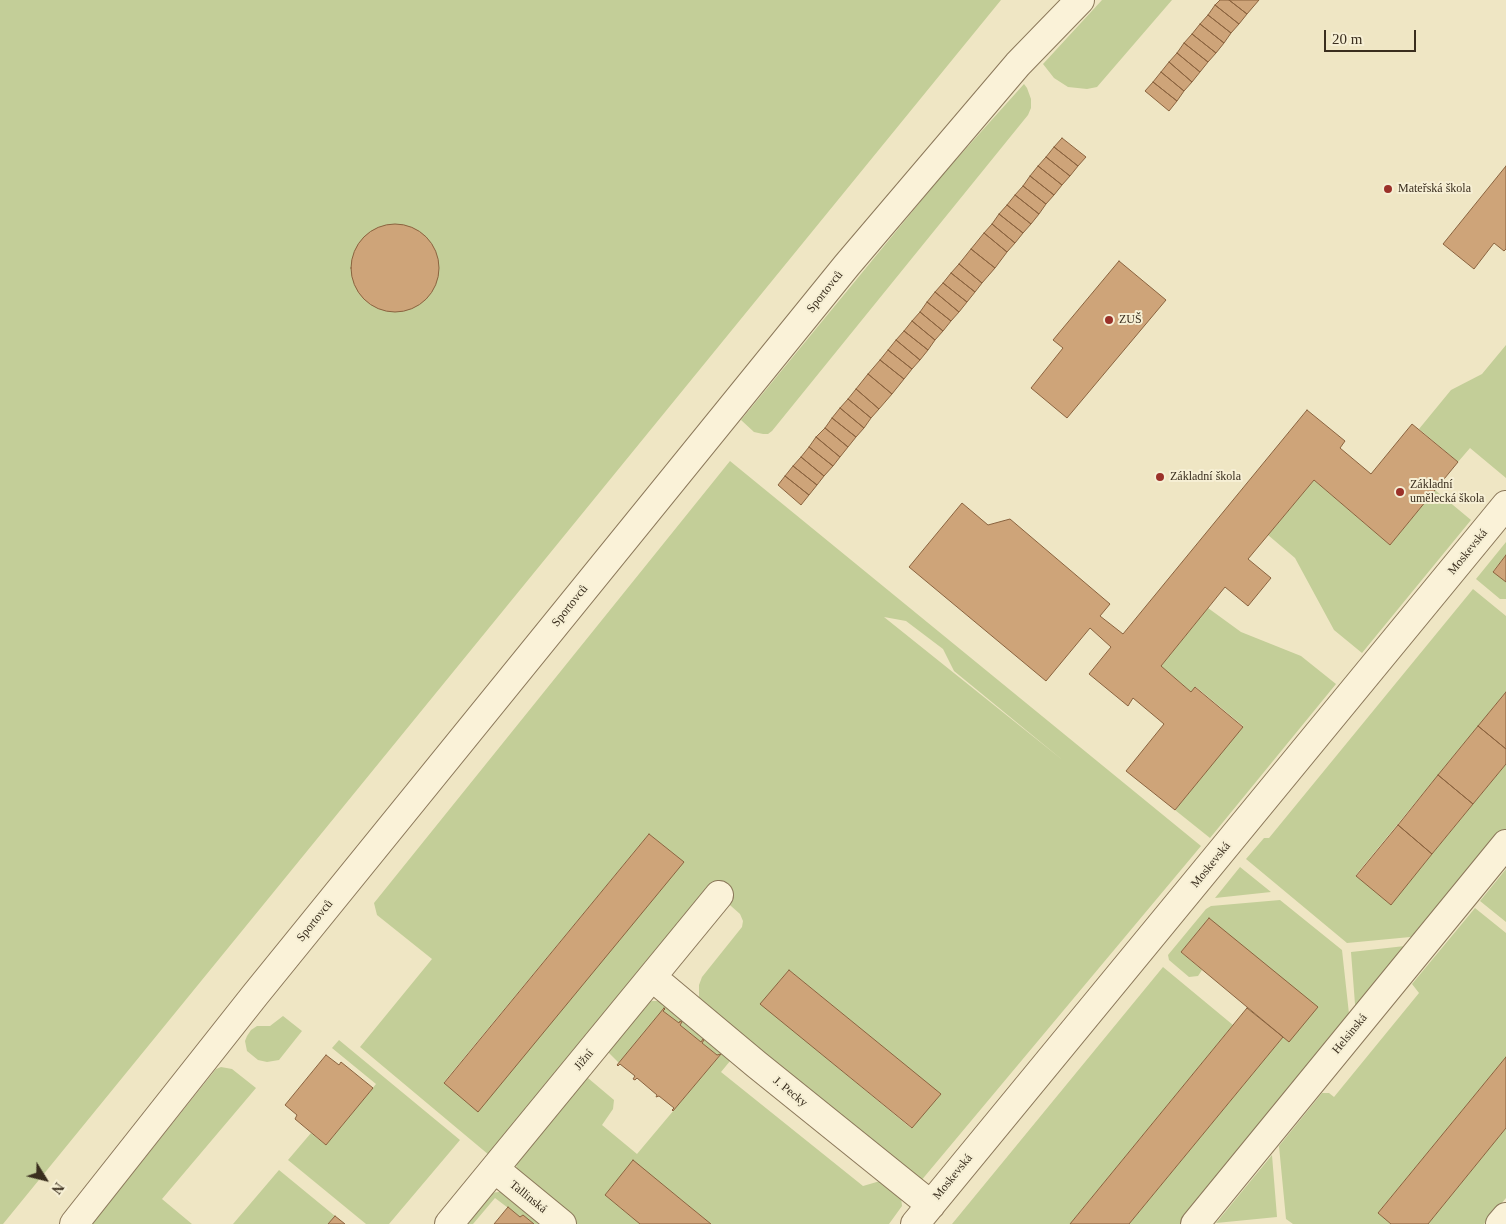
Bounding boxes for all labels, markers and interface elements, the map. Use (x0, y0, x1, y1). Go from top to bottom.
scale bar (1326, 20, 1418, 52)
text: 20 m (1332, 31, 1362, 47)
place label: Mateřská škola (1398, 182, 1471, 196)
marker: Mateřská škola (1382, 183, 1394, 195)
street label: Sportovců (804, 268, 846, 316)
place label: ZUŠ (1119, 313, 1142, 327)
marker: ZUŠ (1103, 314, 1115, 326)
place label: Základní škola (1170, 470, 1241, 484)
marker: Základní škola (1154, 471, 1166, 483)
place label: Základní umělecká škola (1410, 478, 1484, 506)
marker: Základní umělecká škola (1394, 486, 1406, 498)
street label: Moskevská (1445, 526, 1491, 578)
street label: Sportovců (549, 582, 591, 630)
street label: Moskevská (1188, 839, 1234, 891)
street label: Sportovců (294, 897, 336, 945)
street label: Helsinská (1330, 1011, 1370, 1057)
street label: Jižní (571, 1047, 597, 1073)
street label: J. Pecky (770, 1074, 810, 1110)
street label: Moskevská (930, 1151, 976, 1203)
north arrow (20, 1154, 70, 1204)
street label: Tallinská (506, 1178, 550, 1216)
text: N (48, 1180, 67, 1197)

